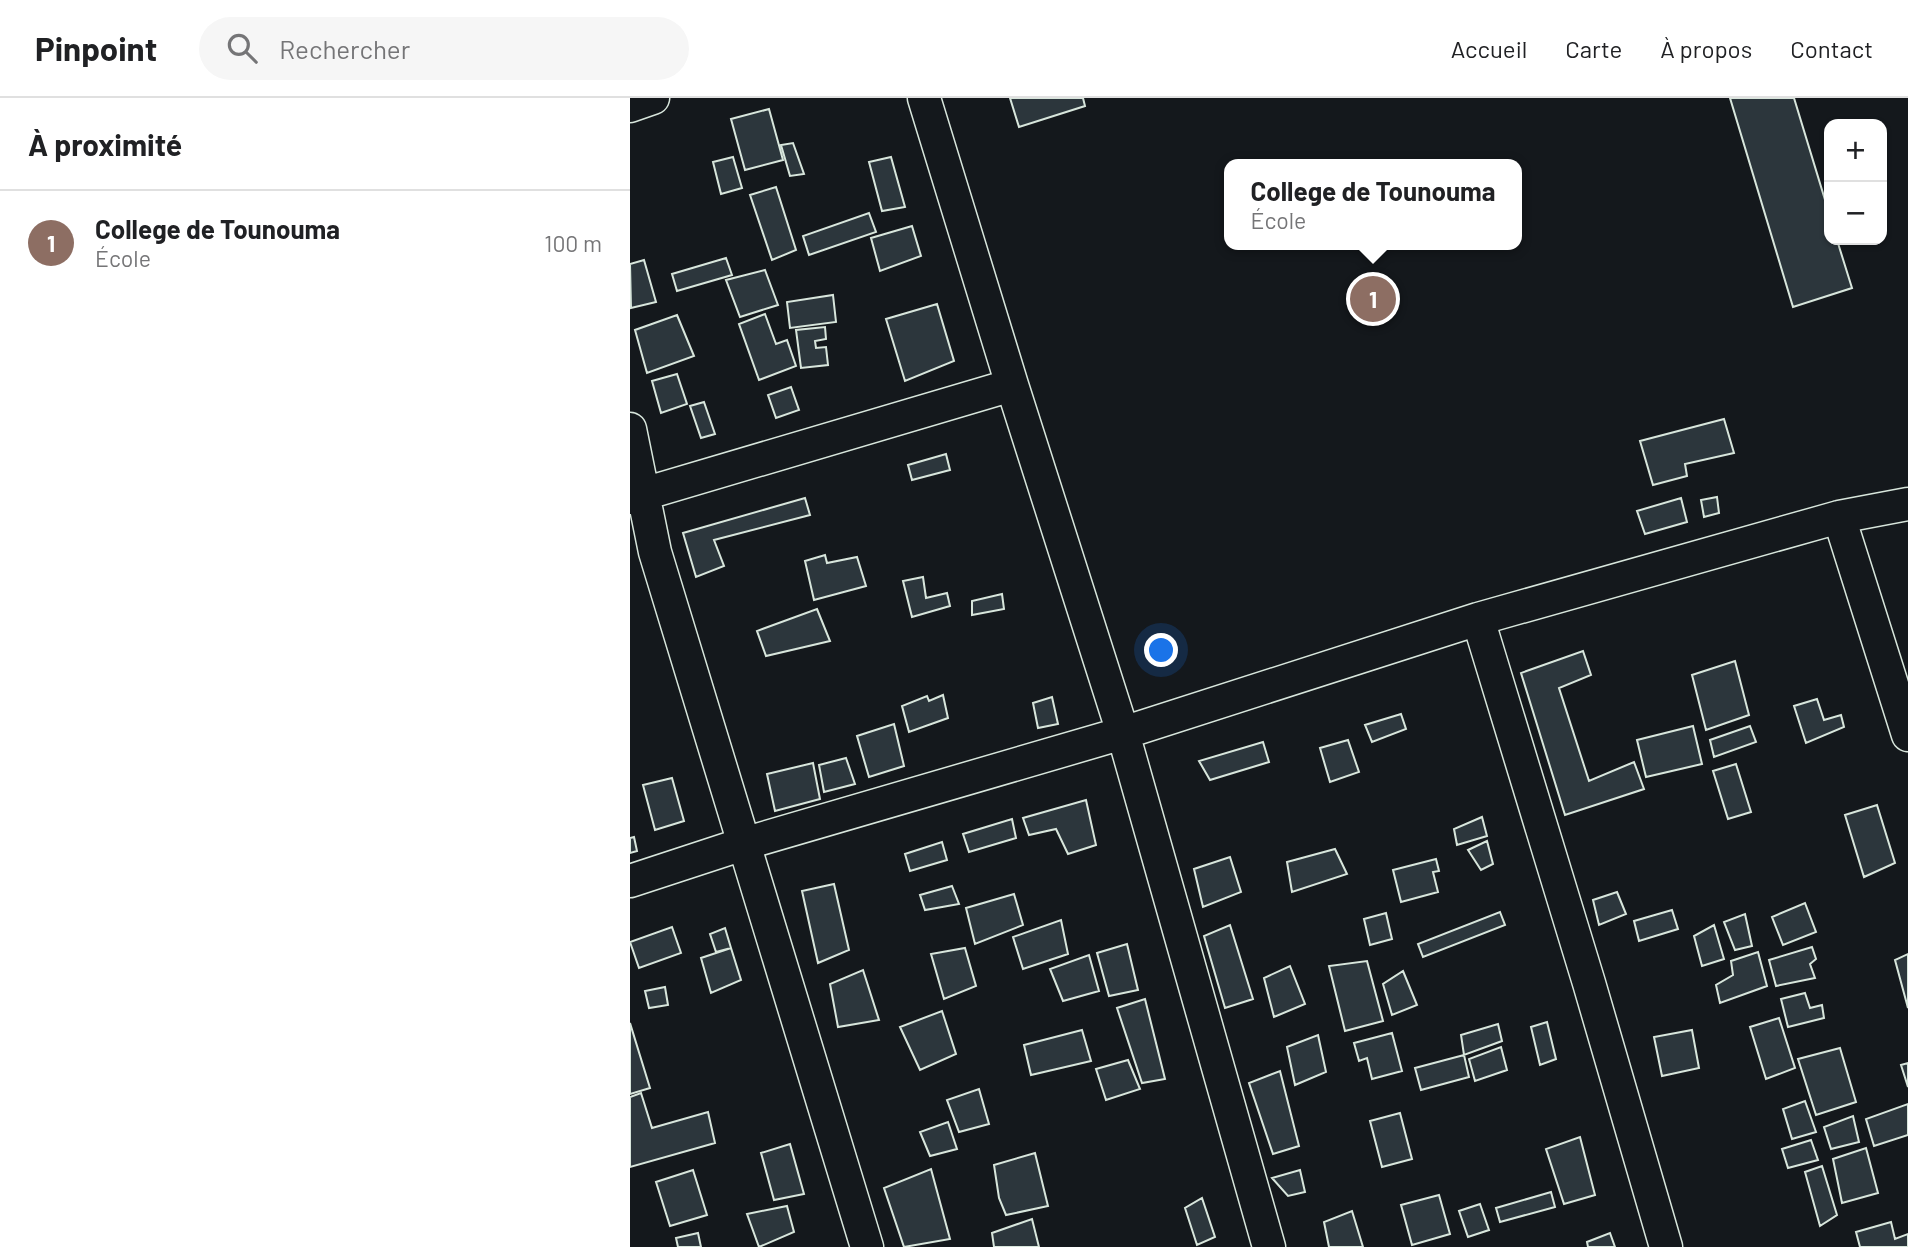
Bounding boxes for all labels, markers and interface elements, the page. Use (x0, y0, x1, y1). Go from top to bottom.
search box (199, 17, 689, 80)
text: Pinpoint (35, 28, 157, 68)
icon: search (223, 29, 261, 67)
text: Rechercher (279, 33, 410, 64)
text: Accueil (1451, 34, 1527, 63)
text: Carte (1565, 34, 1622, 63)
text: À propos (1660, 34, 1752, 63)
text: Contact (1790, 34, 1873, 63)
map controls (1824, 119, 1887, 245)
button: + (1824, 119, 1887, 182)
text: À proximité (28, 126, 182, 162)
popup (1224, 159, 1522, 250)
text: College de Tounouma (1250, 175, 1496, 206)
button: − (1824, 182, 1887, 245)
text: École (1250, 206, 1306, 234)
text: College de Tounouma (95, 213, 340, 244)
text: 1 (47, 229, 55, 257)
text: 100 m (544, 229, 602, 257)
text: École (95, 244, 151, 272)
pin: 1 (1350, 273, 1396, 325)
your location (1144, 633, 1178, 667)

